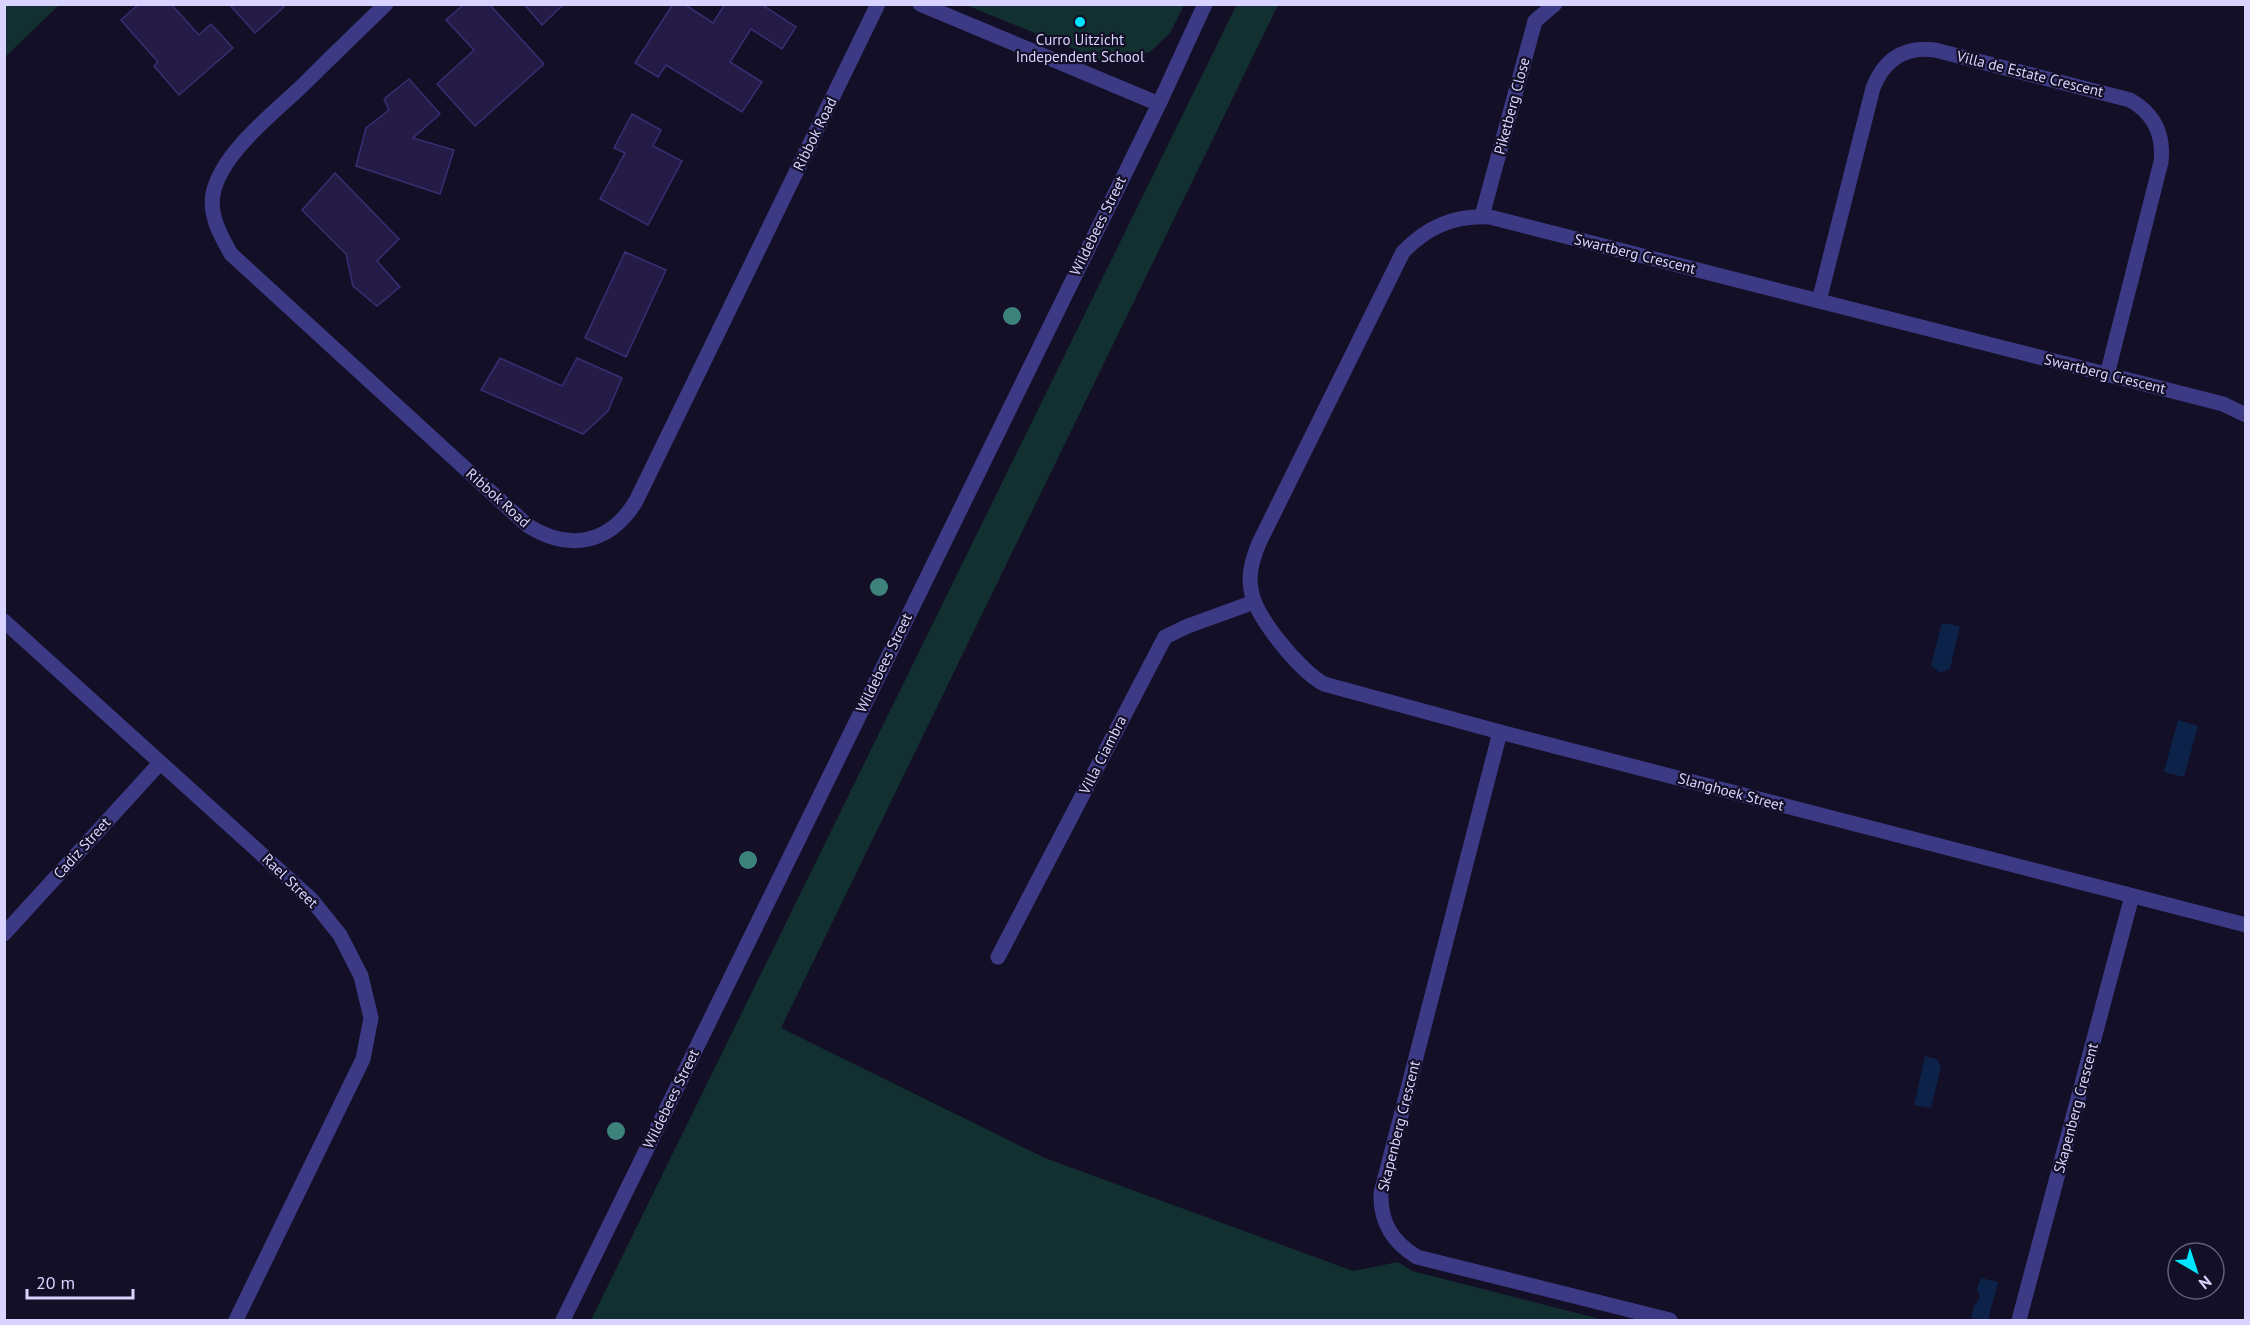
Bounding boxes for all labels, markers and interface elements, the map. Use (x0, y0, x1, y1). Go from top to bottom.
marker: Curro Uitzicht Independent School (1073, 15, 1087, 29)
place label: Curro Uitzicht Independent School (1016, 30, 1145, 66)
street label: Villa de Estate Crescent (1954, 46, 2105, 101)
street label: Piketberg Close (1489, 55, 1534, 157)
street label: Ribbok Road (789, 94, 841, 174)
street label: Wildebees Street (1065, 173, 1130, 279)
street label: Swartberg Crescent (1572, 229, 1698, 278)
street label: Swartberg Crescent (2042, 349, 2168, 398)
street label: Ribbok Road (462, 464, 534, 531)
street label: Wildebees Street (851, 610, 916, 716)
street label: Villa Ciambra (1074, 712, 1130, 798)
street label: Slanghoek Street (1676, 768, 1786, 815)
street label: Cadiz Street (49, 813, 114, 882)
street label: Rael Street (258, 849, 322, 912)
street label: Skapenberg Crescent (2049, 1041, 2102, 1175)
street label: Wildebees Street (638, 1046, 703, 1152)
street label: Skapenberg Crescent (1373, 1059, 1424, 1193)
north arrow (2166, 1241, 2226, 1301)
scale bar (27, 1262, 134, 1300)
text: 20 m (36, 1271, 75, 1294)
text: N (2195, 1272, 2216, 1294)

